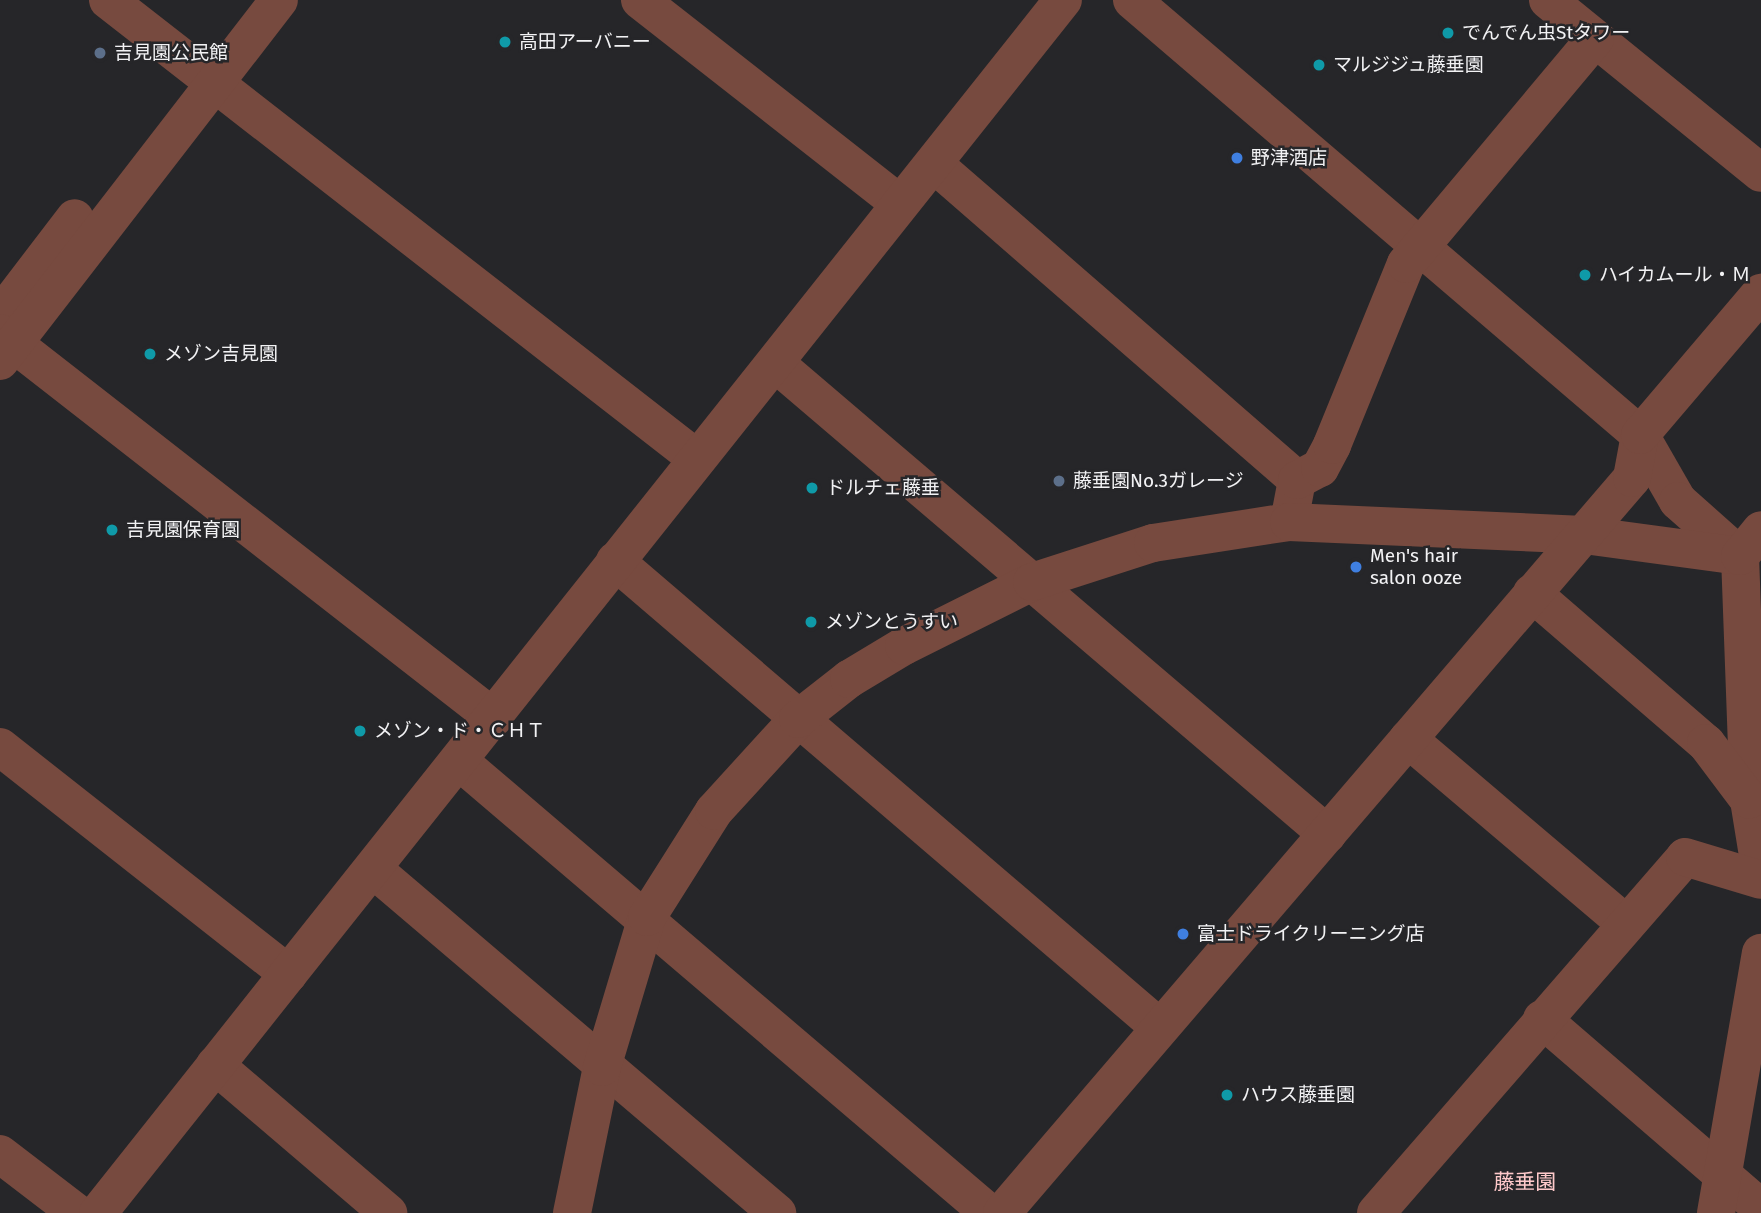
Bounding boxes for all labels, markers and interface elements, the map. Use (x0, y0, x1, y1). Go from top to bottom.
place label: でんでん虫Stタワー (1462, 22, 1631, 44)
marker: でんでん虫Stタワー (1440, 25, 1456, 41)
place label: 高田アーバニー (519, 31, 651, 53)
marker: 高田アーバニー (497, 34, 513, 50)
place label: 吉見園公民館 (114, 42, 228, 64)
marker: 吉見園公民館 (92, 45, 108, 61)
place label: マルジジュ藤垂園 (1333, 54, 1485, 76)
marker: マルジジュ藤垂園 (1311, 57, 1327, 73)
place label: 野津酒店 (1251, 147, 1327, 169)
marker: 野津酒店 (1229, 150, 1245, 166)
place label: ハイカムール・Ｍ (1599, 264, 1751, 286)
marker: ハイカムール・Ｍ (1577, 267, 1593, 283)
place label: メゾン吉見園 (164, 343, 278, 365)
marker: メゾン吉見園 (142, 346, 158, 362)
place label: 藤垂園No.3ガレージ (1073, 470, 1244, 492)
marker: 藤垂園No.3ガレージ (1051, 473, 1067, 489)
place label: ドルチェ藤垂 (826, 477, 940, 499)
marker: ドルチェ藤垂 (804, 480, 820, 496)
place label: 吉見園保育園 (126, 519, 240, 541)
marker: 吉見園保育園 (104, 522, 120, 538)
place label: Men's hair salon ooze (1370, 545, 1462, 589)
marker: Men's hair salon ooze (1348, 559, 1364, 575)
place label: メゾンとうすい (825, 611, 958, 633)
marker: メゾンとうすい (803, 614, 819, 630)
place label: メゾン・ド・ＣＨＴ (374, 720, 545, 742)
marker: メゾン・ド・ＣＨＴ (352, 723, 368, 739)
place label: 富士ドライクリーニング店 (1197, 923, 1425, 945)
marker: 富士ドライクリーニング店 (1175, 926, 1191, 942)
place label: ハウス藤垂園 (1241, 1084, 1355, 1106)
marker: ハウス藤垂園 (1219, 1087, 1235, 1103)
district label: 藤垂園 (1494, 1169, 1556, 1195)

